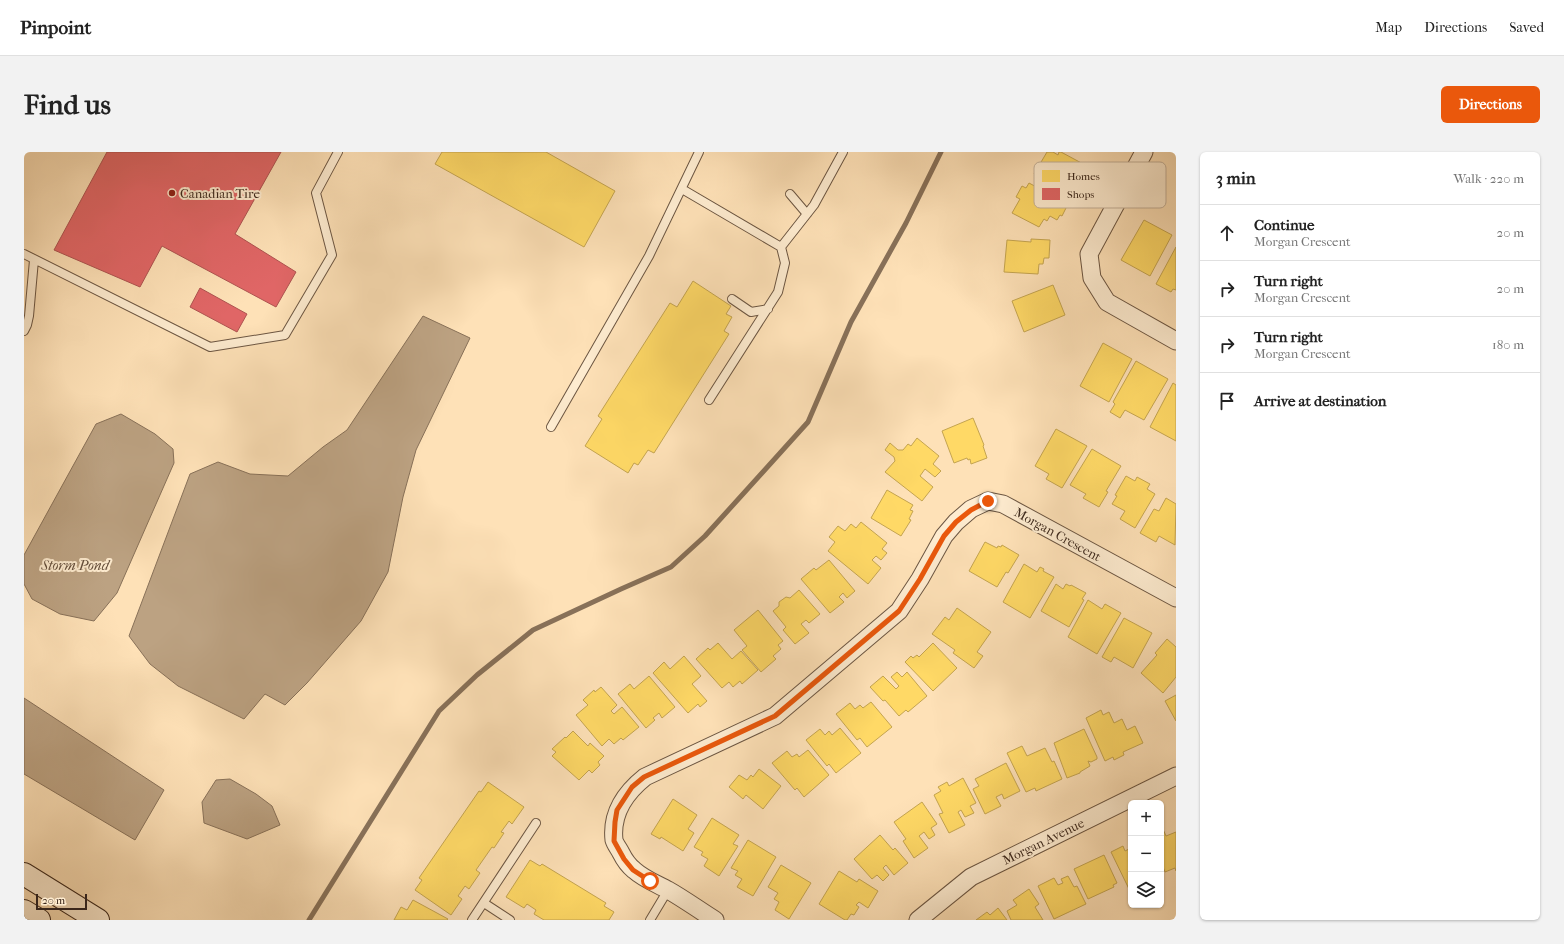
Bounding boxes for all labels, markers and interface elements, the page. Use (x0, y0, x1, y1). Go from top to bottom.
text: Pinpoint (20, 17, 91, 39)
text: Map (1375, 19, 1402, 36)
text: Directions (1424, 19, 1487, 36)
text: Saved (1509, 19, 1544, 36)
button: Directions (1441, 86, 1540, 123)
text: Find us (24, 88, 111, 121)
legend (1034, 162, 1166, 208)
text: 3 min (1216, 168, 1256, 188)
text: Homes (1067, 170, 1100, 183)
text: Walk · 220 m (1453, 171, 1524, 186)
place label: Canadian Tire (180, 186, 260, 201)
marker: Canadian Tire (167, 188, 177, 198)
text: Shops (1067, 188, 1094, 201)
text: Continue (1254, 216, 1314, 234)
icon: ahead (1216, 222, 1238, 244)
text: 20 m (1497, 225, 1524, 240)
text: Morgan Crescent (1254, 234, 1351, 249)
text: Turn right (1254, 272, 1323, 290)
icon: right (1216, 278, 1238, 300)
text: 20 m (1497, 281, 1524, 296)
text: Morgan Crescent (1254, 290, 1351, 305)
text: Turn right (1254, 328, 1323, 346)
icon: right (1216, 334, 1238, 356)
text: 180 m (1492, 337, 1524, 352)
text: Morgan Crescent (1254, 346, 1351, 361)
icon: arrive (1216, 390, 1238, 412)
text: Arrive at destination (1254, 392, 1386, 410)
route end (979, 492, 997, 510)
street label: Morgan Crescent (1012, 504, 1104, 565)
water label: Storm Pond (40, 557, 111, 574)
map controls (1128, 800, 1164, 908)
button: + (1128, 800, 1164, 836)
street label: Morgan Avenue (1000, 815, 1087, 868)
button: − (1128, 836, 1164, 872)
route start (641, 872, 659, 890)
button: layers (1128, 872, 1164, 908)
scale bar (36, 892, 87, 911)
text: 20 m (42, 894, 65, 907)

